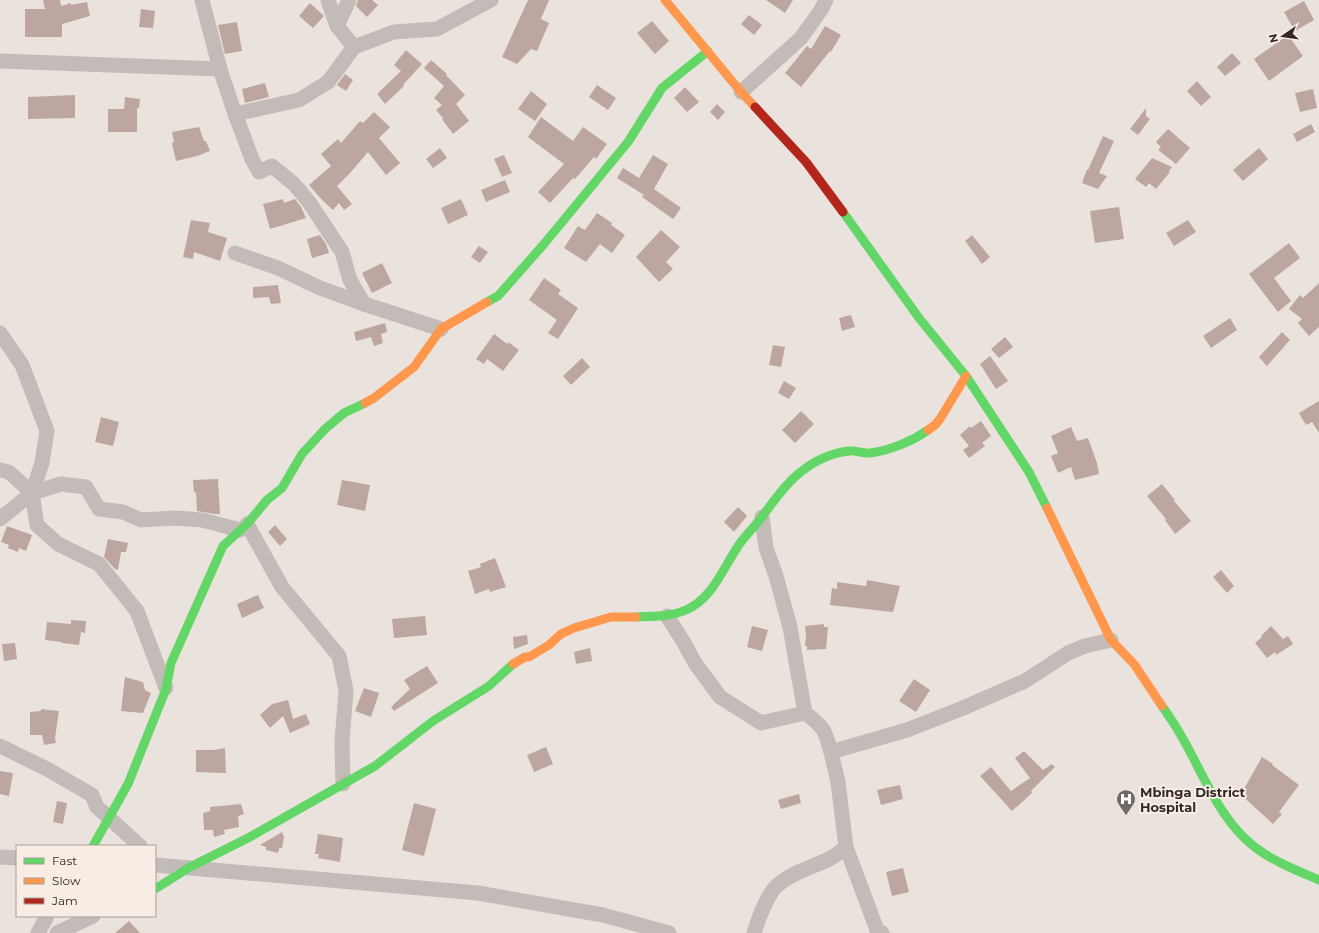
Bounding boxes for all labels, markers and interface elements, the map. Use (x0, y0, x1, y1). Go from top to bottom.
north arrow (1263, 16, 1303, 56)
text: N (1265, 32, 1281, 44)
place label: Mbinga District Hospital (1140, 784, 1246, 815)
hospital icon: Mbinga District Hospital (1115, 788, 1137, 816)
legend (16, 845, 156, 917)
text: Fast (52, 853, 77, 868)
text: Slow (52, 873, 81, 888)
text: Jam (51, 893, 78, 908)

